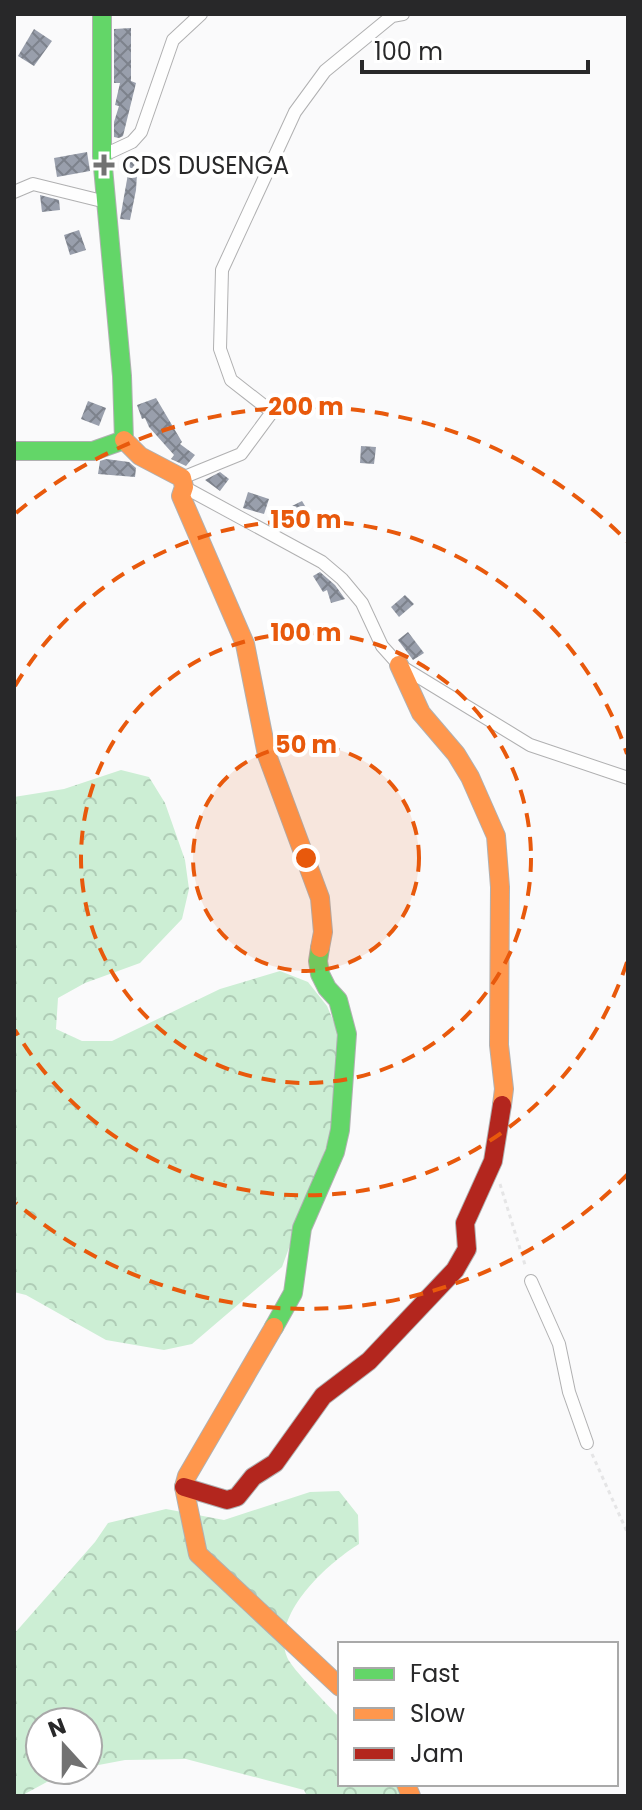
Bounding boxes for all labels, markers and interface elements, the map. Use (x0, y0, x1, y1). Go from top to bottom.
scale bar (362, 24, 588, 74)
text: 100 m (374, 35, 443, 68)
place label: CDS DUSENGA (122, 149, 289, 182)
marker: CDS DUSENGA (93, 154, 115, 176)
text: 200 m (268, 390, 344, 423)
text: 150 m (271, 503, 341, 536)
text: 100 m (271, 616, 341, 649)
text: 50 m (275, 728, 337, 761)
centre of rings (292, 844, 320, 872)
legend (338, 1642, 618, 1786)
text: Fast (410, 1657, 460, 1690)
text: Slow (410, 1697, 465, 1730)
north arrow (24, 1706, 104, 1786)
text: N (44, 1710, 70, 1745)
text: Jam (410, 1737, 464, 1770)

